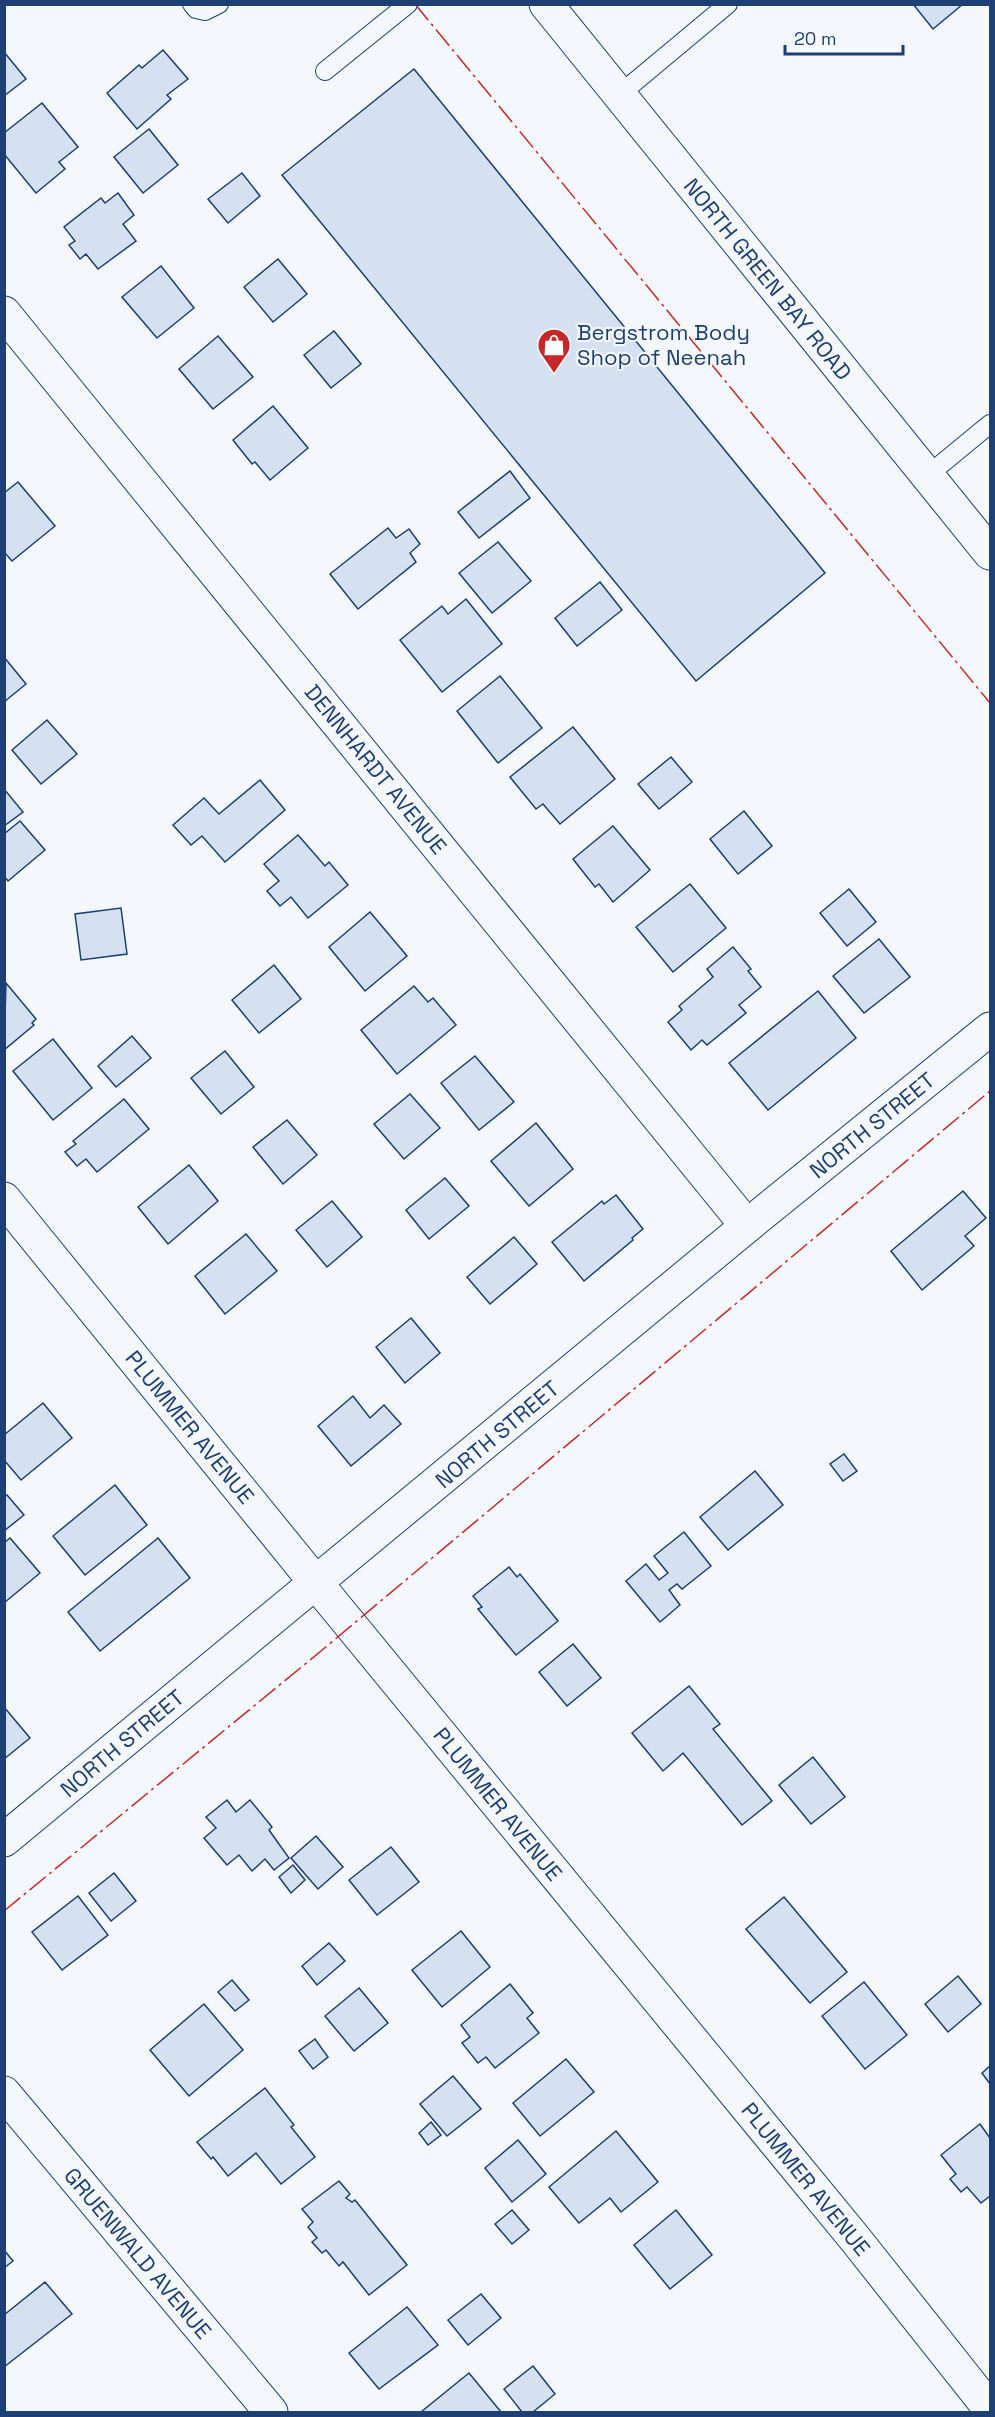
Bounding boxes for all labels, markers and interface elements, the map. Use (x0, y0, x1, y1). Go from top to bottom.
scale bar (785, 18, 904, 56)
text: 20 m (794, 27, 837, 50)
street label: NORTH GREEN BAY ROAD (678, 172, 858, 386)
place label: Bergstrom Body Shop of Neenah (577, 318, 750, 371)
shop icon: Bergstrom Body Shop of Neenah (536, 327, 572, 374)
street label: DENNHARDT AVENUE (299, 678, 453, 860)
street label: NORTH STREET (804, 1066, 940, 1184)
street label: PLUMMER AVENUE (119, 1345, 261, 1509)
street label: NORTH STREET (429, 1374, 565, 1494)
street label: NORTH STREET (54, 1683, 190, 1803)
street label: PLUMMER AVENUE (427, 1722, 569, 1886)
street label: PLUMMER AVENUE (735, 2097, 877, 2261)
street label: GRUENWALD AVENUE (58, 2162, 218, 2344)

